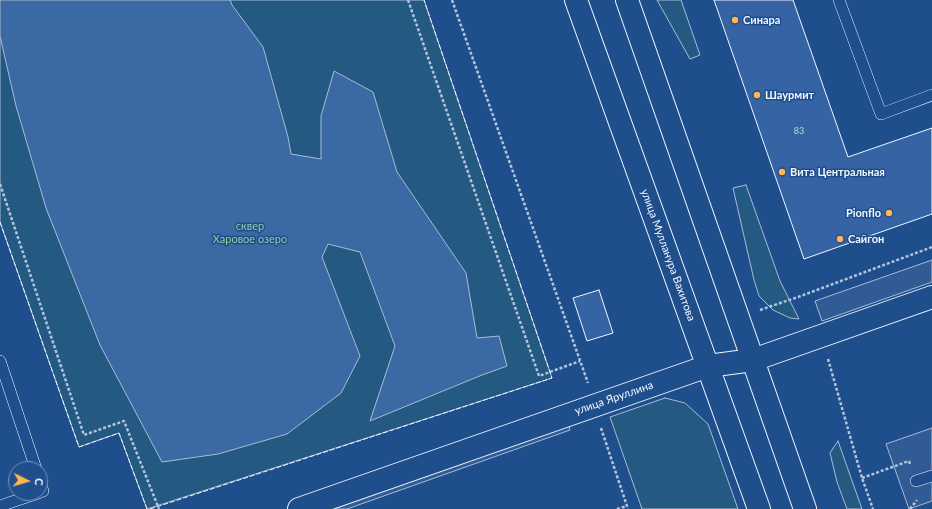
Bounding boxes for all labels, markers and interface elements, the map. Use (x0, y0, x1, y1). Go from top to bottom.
place label: Синара (743, 13, 780, 27)
marker: Синара (730, 15, 740, 25)
place label: Шаурмит (765, 88, 814, 102)
marker: Шаурмит (752, 90, 762, 100)
house number: 83 (794, 126, 804, 136)
place label: Вита Центральная (790, 165, 885, 179)
marker: Вита Центральная (777, 167, 787, 177)
street label: улица Мулланура Вахитова (638, 187, 698, 323)
place label: Pionflo (846, 206, 881, 220)
marker: Pionflo (884, 208, 894, 218)
park label: сквер Харовое озеро (213, 219, 287, 245)
place label: Сайгон (848, 232, 884, 246)
marker: Сайгон (835, 234, 845, 244)
street label: улица Яруллина (573, 378, 655, 418)
north arrow (8, 461, 48, 501)
text: С (33, 478, 46, 486)

